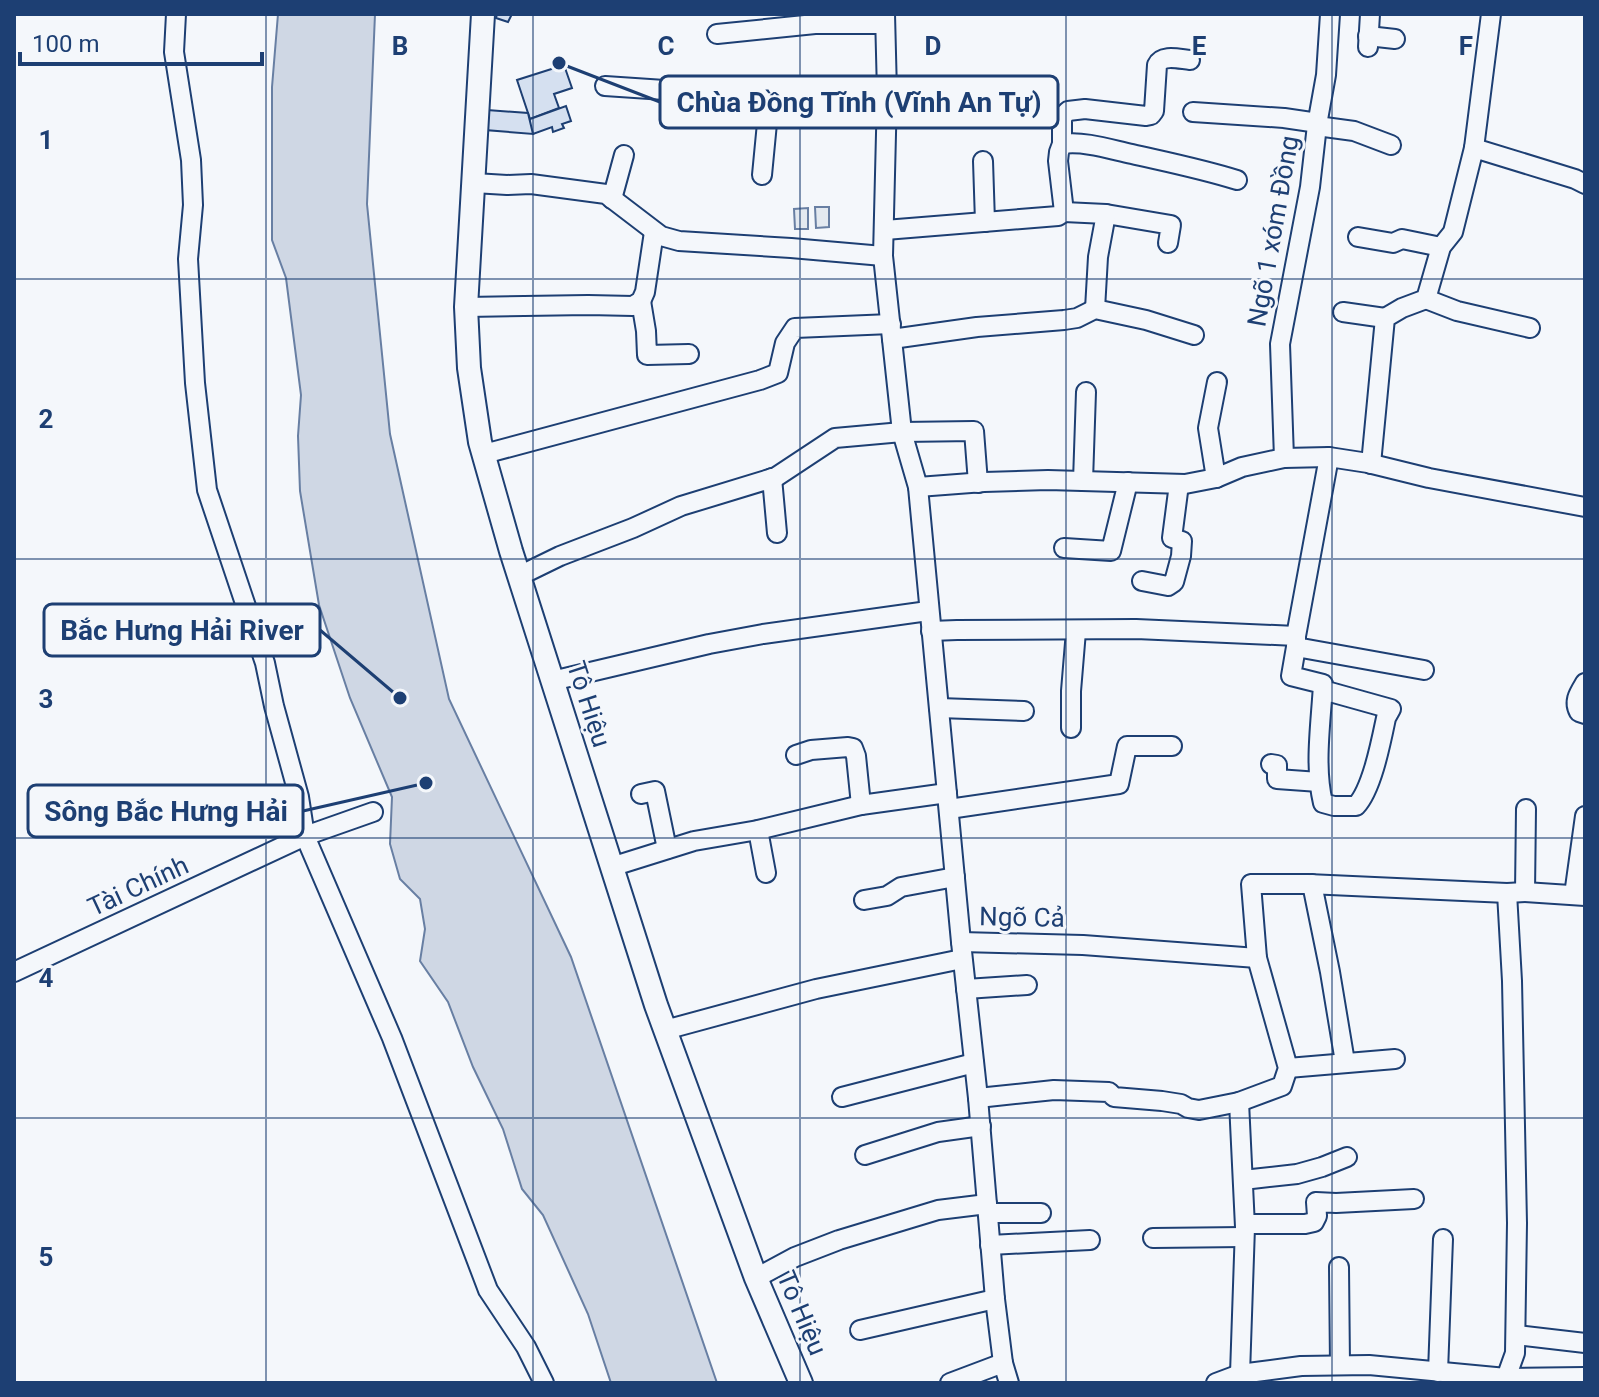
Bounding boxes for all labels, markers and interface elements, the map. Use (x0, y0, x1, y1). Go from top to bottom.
scale bar (20, 16, 262, 66)
text: 100 m (32, 30, 99, 58)
text: B (392, 31, 408, 61)
text: C (657, 31, 675, 61)
text: D (925, 31, 941, 61)
text: E (1192, 31, 1207, 61)
text: F (1459, 31, 1473, 61)
callout: Chùa Đồng Tĩnh (Vĩnh An Tự) (660, 76, 1058, 128)
text: Chùa Đồng Tĩnh (Vĩnh An Tự) (676, 86, 1042, 119)
text: 1 (39, 125, 53, 155)
street label: Ngõ 1 xóm Đồng (1241, 133, 1305, 329)
text: 2 (39, 404, 53, 434)
callout: Bắc Hưng Hải River (44, 604, 320, 656)
text: Bắc Hưng Hải River (60, 614, 304, 647)
street label: Tô Hiệu (561, 657, 617, 751)
text: 3 (39, 684, 53, 714)
callout: Sông Bắc Hưng Hải (28, 785, 303, 837)
text: Sông Bắc Hưng Hải (44, 795, 288, 828)
street label: Tài Chính (83, 850, 193, 922)
street label: Ngõ Cả (979, 901, 1065, 933)
text: 4 (39, 963, 54, 993)
text: 5 (39, 1242, 53, 1272)
street label: Tô Hiệu (771, 1266, 833, 1360)

